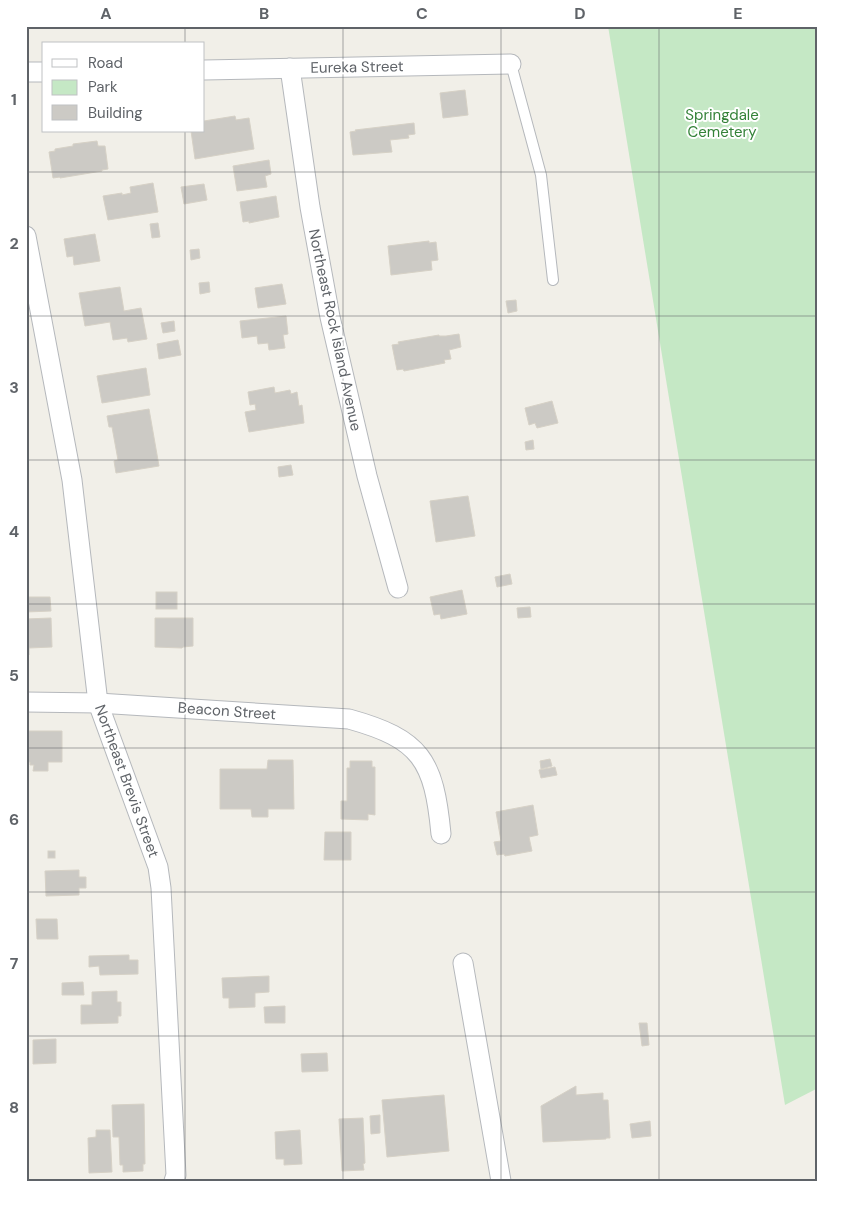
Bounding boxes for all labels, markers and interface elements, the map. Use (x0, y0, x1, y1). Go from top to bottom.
text: A (100, 3, 112, 24)
text: B (259, 3, 269, 24)
text: C (416, 3, 428, 24)
text: D (574, 3, 586, 24)
text: E (733, 3, 743, 24)
legend (42, 42, 205, 132)
text: Road (88, 53, 123, 73)
street label: Eureka Street (310, 56, 404, 78)
text: Park (88, 77, 118, 97)
text: 1 (11, 89, 17, 110)
text: Building (88, 103, 143, 123)
park label: Springdale Cemetery (685, 105, 759, 142)
street label: Northeast Rock Island Avenue (304, 227, 366, 433)
text: 2 (9, 233, 19, 254)
text: 3 (9, 377, 19, 398)
text: 4 (9, 521, 19, 542)
text: 5 (9, 665, 19, 686)
street label: Beacon Street (177, 698, 277, 724)
street label: Northeast Brevis Street (90, 702, 164, 860)
text: 6 (9, 809, 19, 830)
text: 7 (10, 953, 19, 974)
text: 8 (9, 1097, 19, 1118)

